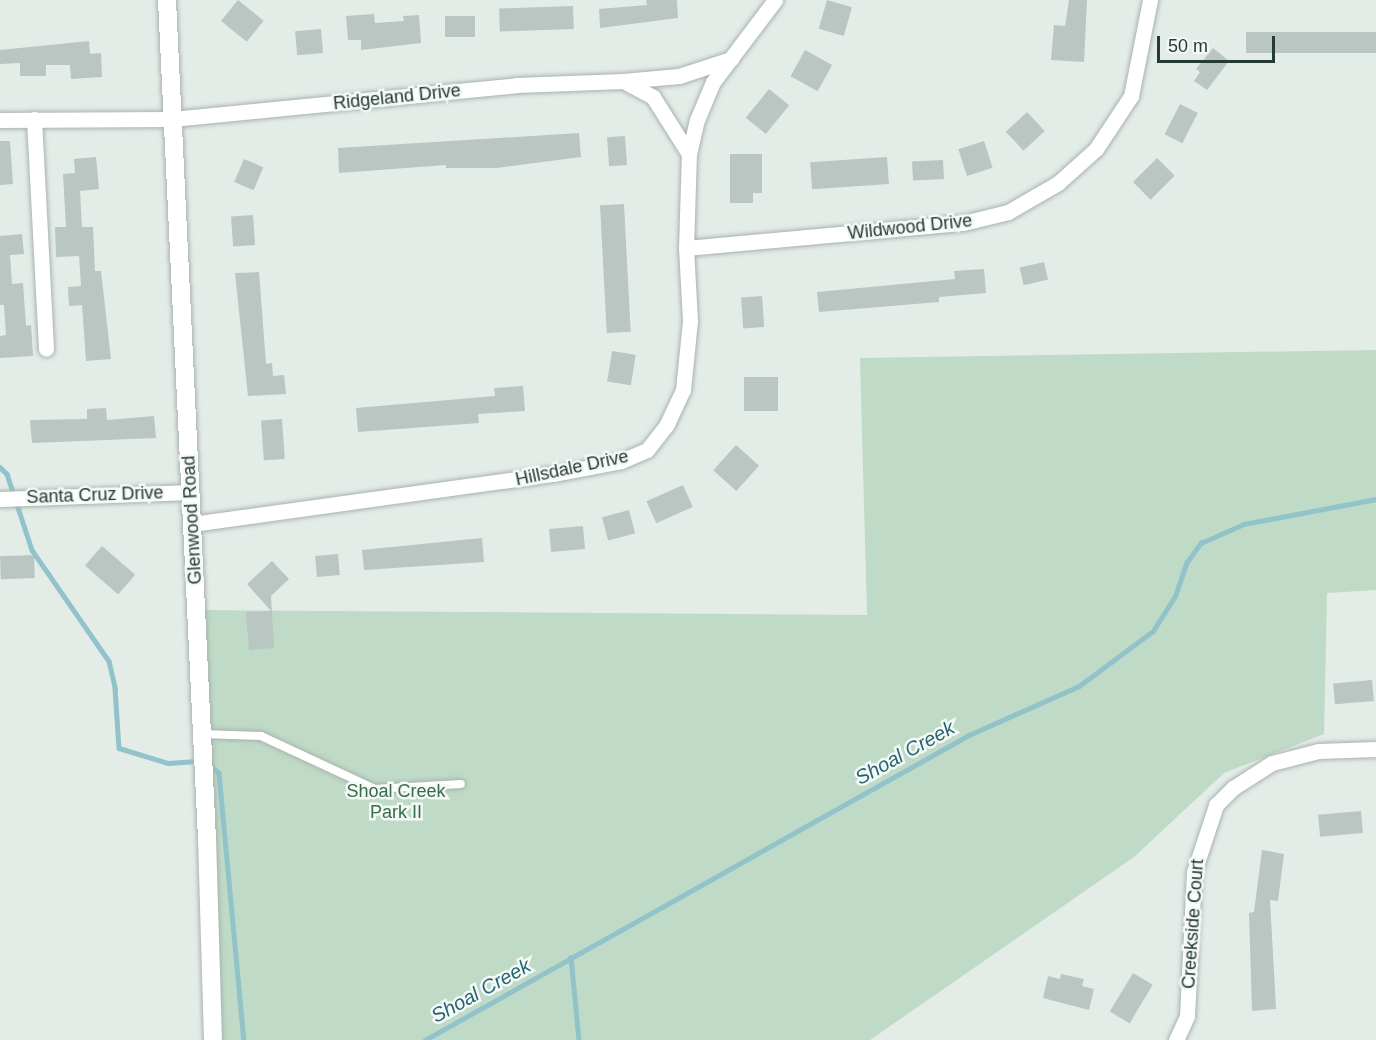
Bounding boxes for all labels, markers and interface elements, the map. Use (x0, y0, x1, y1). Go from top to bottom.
scale bar (1160, 24, 1278, 62)
text: 50 m (1168, 36, 1208, 56)
street label: Ridgeland Drive (332, 80, 462, 114)
street label: Wildwood Drive (847, 210, 973, 244)
street label: Hillsdale Drive (513, 445, 631, 491)
street label: Glenwood Road (178, 455, 206, 585)
street label: Santa Cruz Drive (26, 482, 164, 508)
water label: Shoal Creek (851, 716, 959, 790)
park label: Shoal Creek Park II (346, 781, 446, 824)
street label: Creekside Court (1178, 858, 1208, 990)
water label: Shoal Creek (427, 954, 535, 1028)

